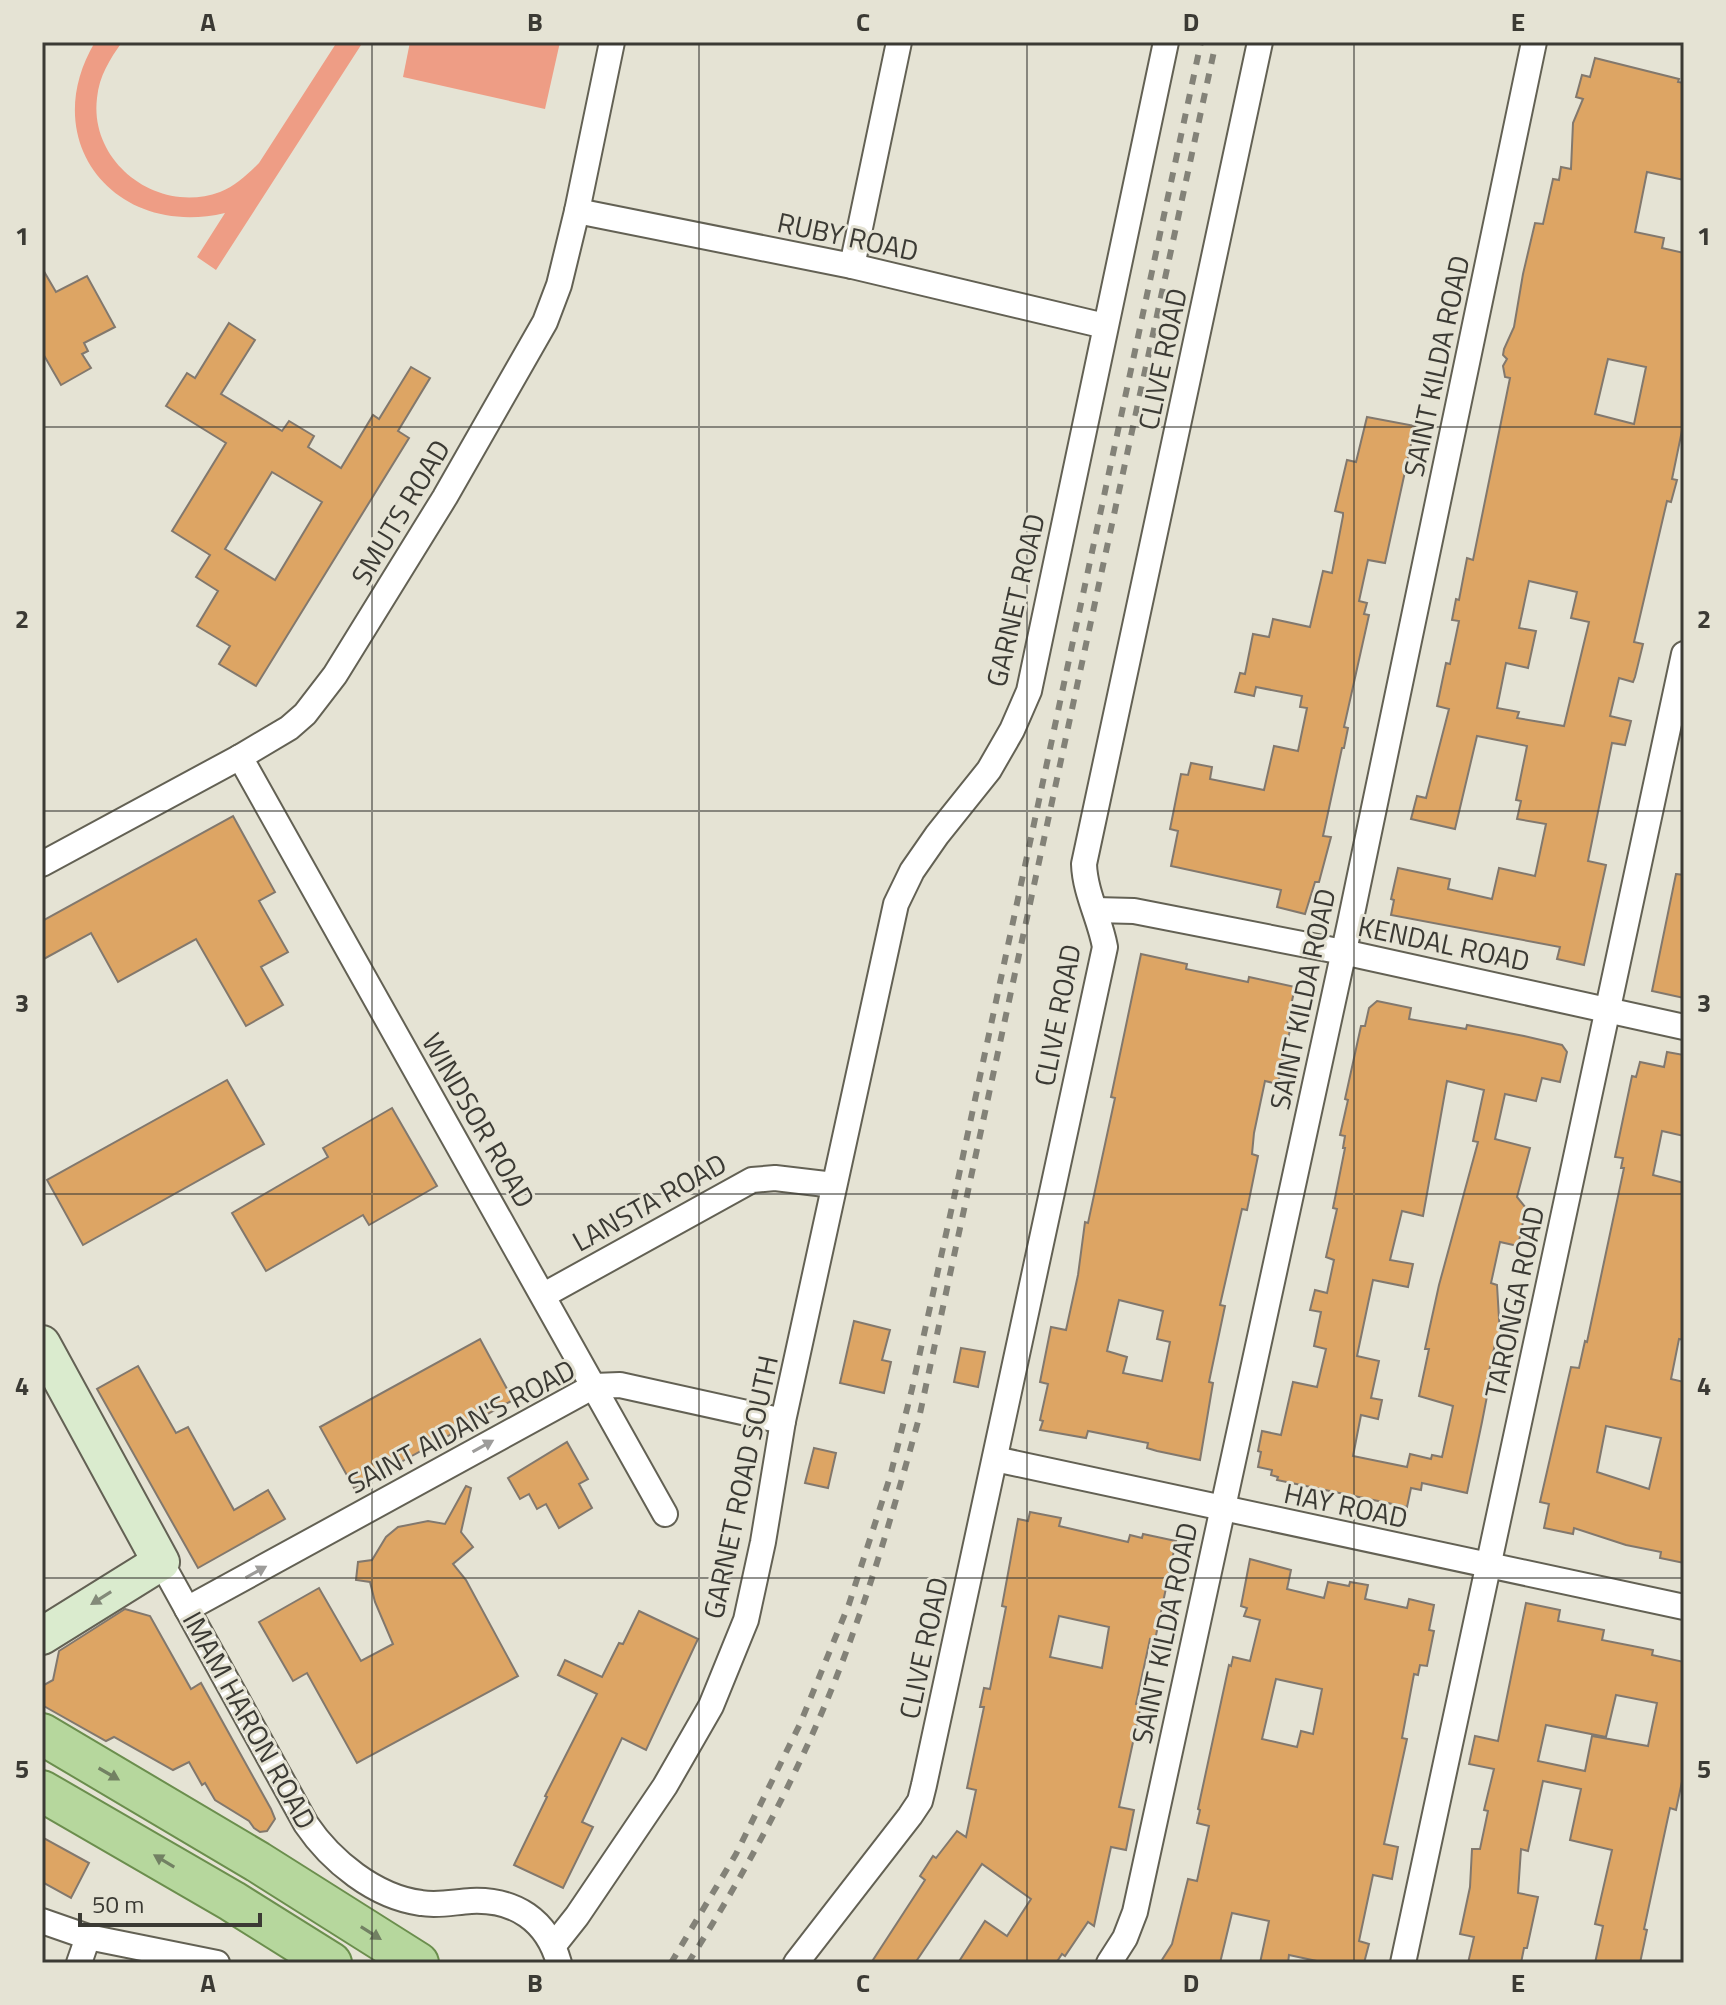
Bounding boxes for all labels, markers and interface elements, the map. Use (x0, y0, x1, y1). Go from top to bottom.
text: A (200, 2, 216, 41)
text: B (527, 2, 543, 41)
text: C (856, 2, 870, 41)
text: D (1183, 2, 1199, 41)
text: E (1511, 2, 1525, 41)
street label: RUBY ROAD (773, 200, 923, 272)
text: 1 (15, 216, 29, 255)
text: 1 (1697, 216, 1711, 255)
street label: SAINT KILDA ROAD (1392, 251, 1480, 481)
street label: CLIVE ROAD (1126, 284, 1198, 434)
street label: SMUTS ROAD (340, 431, 460, 593)
street label: GARNET ROAD (974, 509, 1056, 691)
text: 2 (15, 599, 29, 638)
text: 2 (1697, 599, 1711, 638)
street label: SAINT KILDA ROAD (1258, 884, 1346, 1114)
street label: KENDAL ROAD (1354, 904, 1534, 982)
street label: CLIVE ROAD (1022, 940, 1092, 1090)
text: 3 (15, 983, 29, 1022)
text: 3 (1697, 983, 1711, 1022)
street label: WINDSOR ROAD (411, 1024, 547, 1216)
street label: LANSTA ROAD (564, 1142, 734, 1262)
street label: TARONGA ROAD (1473, 1202, 1555, 1402)
street label: SAINT AIDAN'S ROAD (339, 1348, 583, 1504)
street label: GARNET ROAD SOUTH (691, 1351, 789, 1623)
text: 4 (15, 1366, 29, 1405)
text: 4 (1697, 1366, 1711, 1405)
one-way arrow (472, 1440, 495, 1453)
street label: HAY ROAD (1280, 1471, 1412, 1539)
street label: SAINT KILDA ROAD (1120, 1518, 1208, 1748)
one-way arrow (244, 1565, 267, 1579)
street label: CLIVE ROAD (887, 1573, 959, 1723)
one-way arrow (90, 1591, 112, 1605)
street label: IMAM HARON ROAD (172, 1603, 328, 1837)
text: 5 (15, 1749, 29, 1788)
text: 5 (1697, 1749, 1711, 1788)
one-way arrow (98, 1767, 120, 1781)
one-way arrow (153, 1854, 175, 1868)
scale bar (80, 1877, 260, 1927)
text: 50 m (92, 1886, 144, 1922)
one-way arrow (360, 1926, 382, 1940)
text: A (200, 1963, 216, 2002)
text: B (527, 1963, 543, 2002)
text: C (856, 1963, 870, 2002)
text: D (1183, 1963, 1199, 2002)
text: E (1511, 1963, 1525, 2002)

